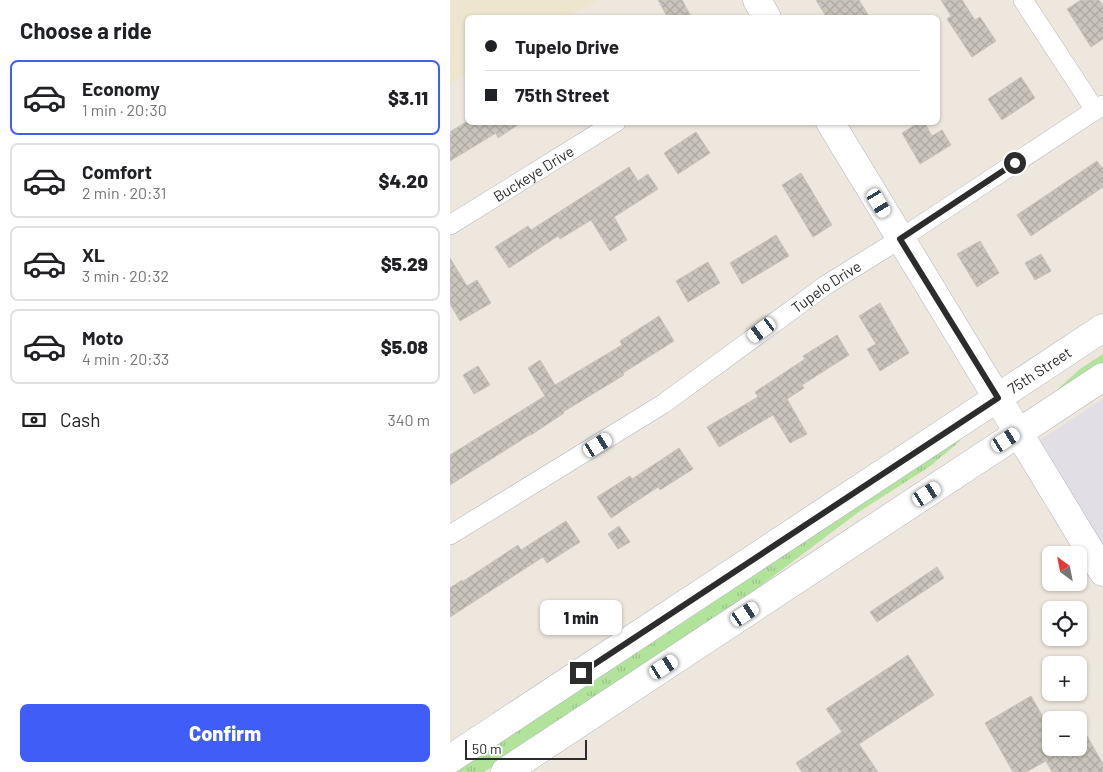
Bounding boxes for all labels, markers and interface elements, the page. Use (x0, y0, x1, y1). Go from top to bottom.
text: Choose a ride (20, 17, 152, 43)
text: Tupelo Drive (515, 35, 619, 58)
icon: car (22, 75, 67, 120)
text: Economy (82, 77, 160, 100)
text: 75th Street (515, 83, 609, 106)
text: $3.11 (388, 86, 428, 109)
text: 1 min · 20:30 (82, 100, 167, 119)
street label: Buckeye Drive (490, 142, 577, 205)
route start (1004, 152, 1026, 174)
icon: car (22, 158, 67, 203)
text: Comfort (82, 160, 152, 183)
text: $4.20 (378, 169, 428, 192)
text: 2 min · 20:31 (82, 183, 166, 202)
car (864, 186, 893, 220)
icon: car (22, 241, 67, 286)
text: XL (82, 243, 105, 266)
text: $5.29 (381, 252, 428, 275)
street label: Tupelo Drive (788, 257, 864, 316)
text: 3 min · 20:32 (82, 266, 169, 285)
car (745, 315, 778, 345)
icon: car (22, 324, 67, 369)
text: Moto (82, 326, 124, 349)
text: $5.08 (381, 335, 428, 358)
street label: 75th Street (1004, 343, 1074, 398)
text: 4 min · 20:33 (82, 349, 169, 368)
icon: cash (20, 406, 48, 434)
text: Cash (60, 408, 101, 431)
text: 340 m (387, 410, 430, 429)
car (989, 426, 1022, 454)
car (581, 431, 614, 459)
car (910, 480, 943, 508)
north arrow (1042, 546, 1088, 591)
map controls (1042, 546, 1087, 756)
car (728, 599, 761, 629)
callout: 1 min (540, 600, 622, 636)
button: locate (1042, 601, 1087, 646)
text: 1 min (563, 608, 599, 627)
car (647, 653, 680, 681)
button: + (1042, 656, 1087, 701)
route end (570, 662, 592, 684)
button: Confirm (20, 704, 430, 762)
button: − (1042, 711, 1087, 756)
scale bar (465, 737, 588, 760)
text: 50 m (472, 740, 501, 757)

